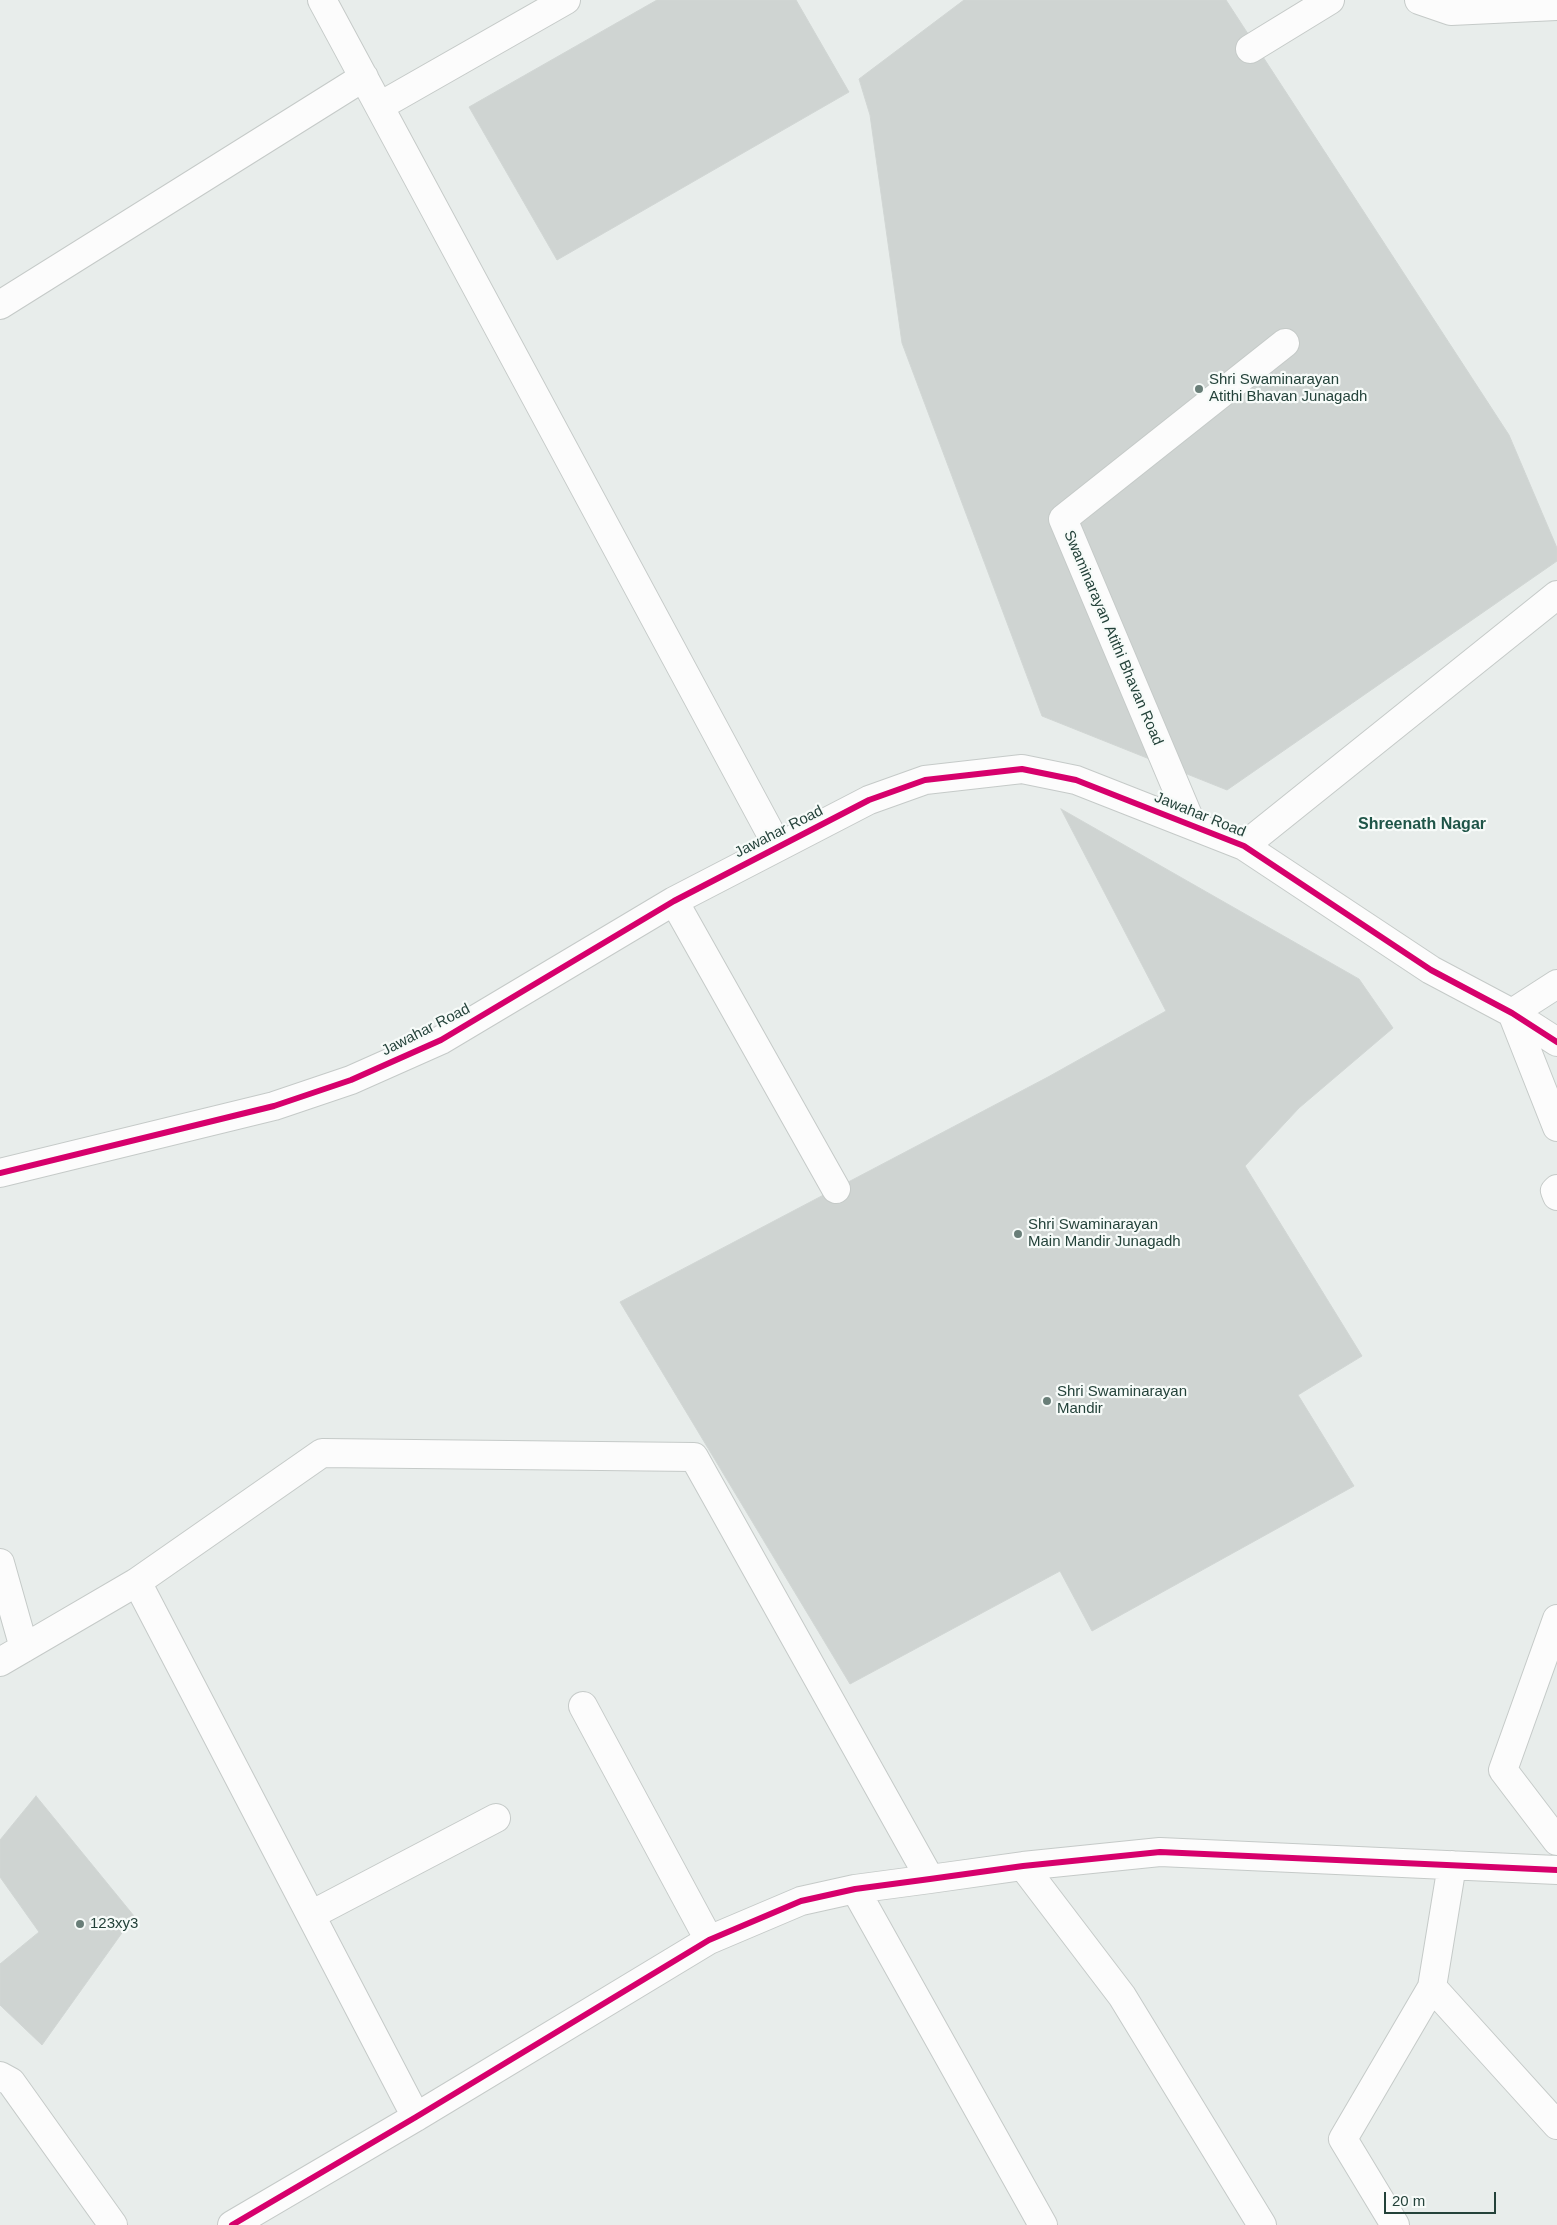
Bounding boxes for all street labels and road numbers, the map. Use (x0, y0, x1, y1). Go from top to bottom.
street label: Swaminarayan Atithi Bhavan Road (1059, 528, 1167, 748)
street label: Jawahar Road (1152, 789, 1248, 841)
street label: Jawahar Road (732, 802, 826, 862)
street label: Jawahar Road (379, 1000, 473, 1060)

